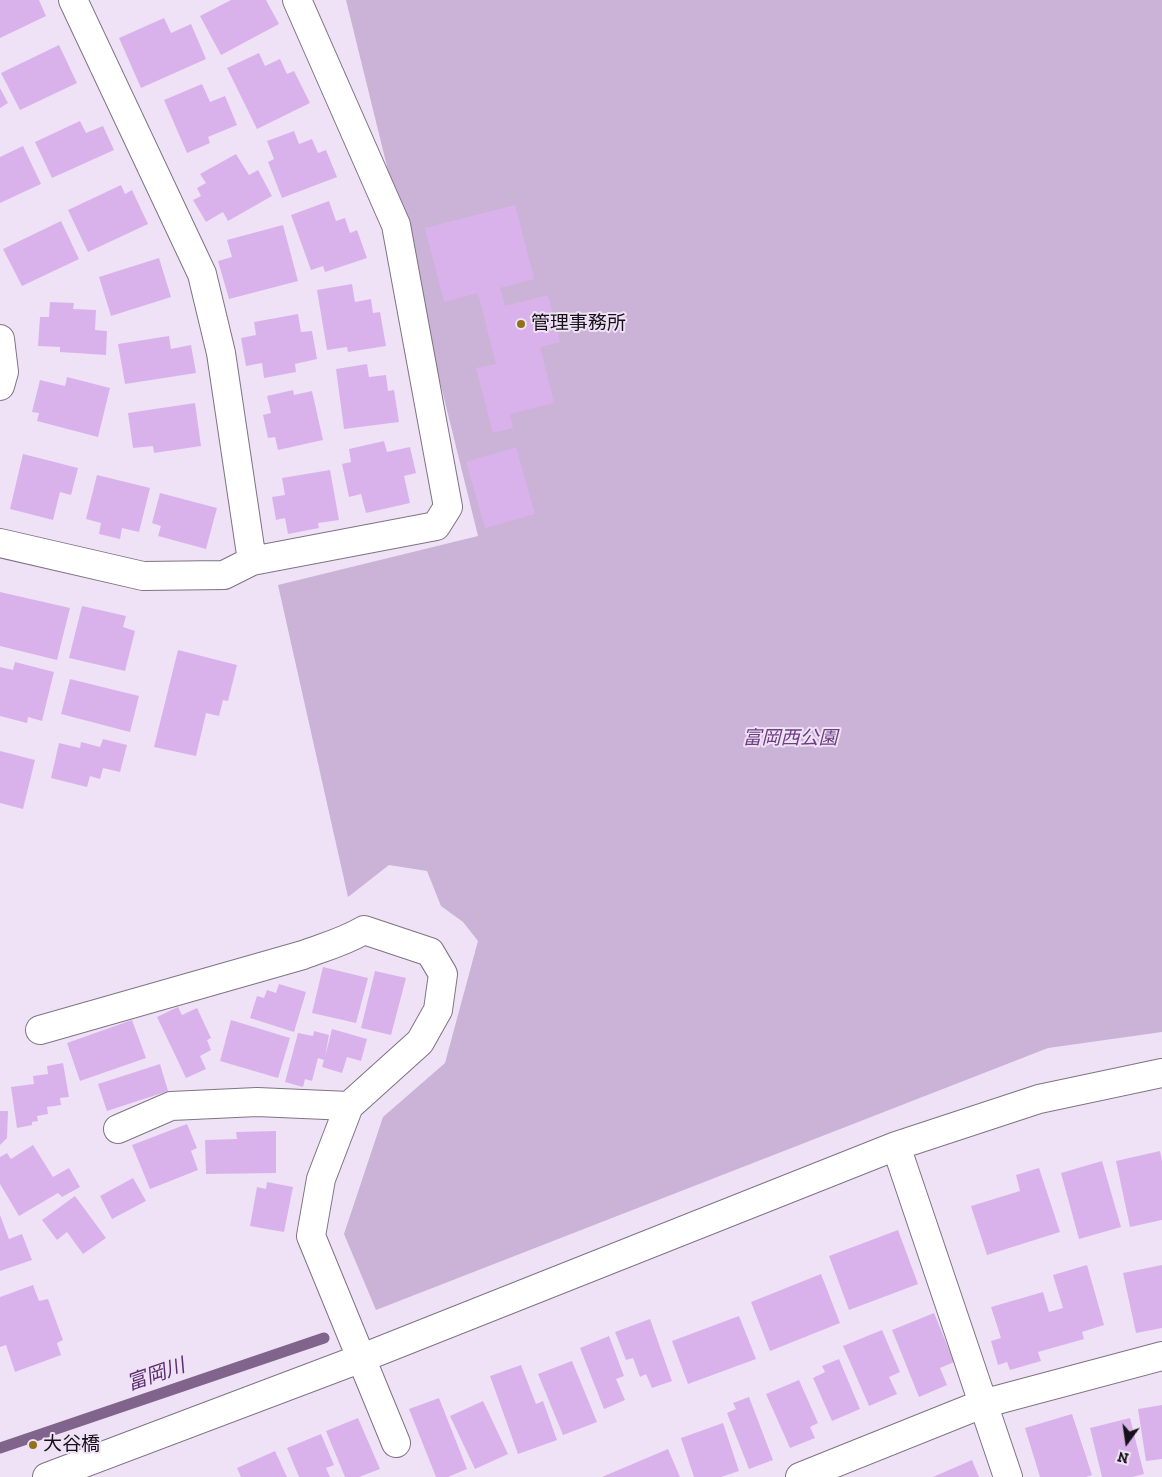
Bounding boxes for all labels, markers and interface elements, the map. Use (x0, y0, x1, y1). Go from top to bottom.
place label: 管理事務所 (531, 313, 626, 335)
marker: 管理事務所 (515, 318, 527, 330)
park label: 富岡西公園 (743, 728, 837, 750)
water label: 富岡川 (124, 1354, 188, 1396)
north arrow (1102, 1417, 1152, 1467)
place label: 大谷橋 (43, 1434, 100, 1456)
marker: 大谷橋 (27, 1439, 39, 1451)
text: N (1116, 1448, 1130, 1467)

